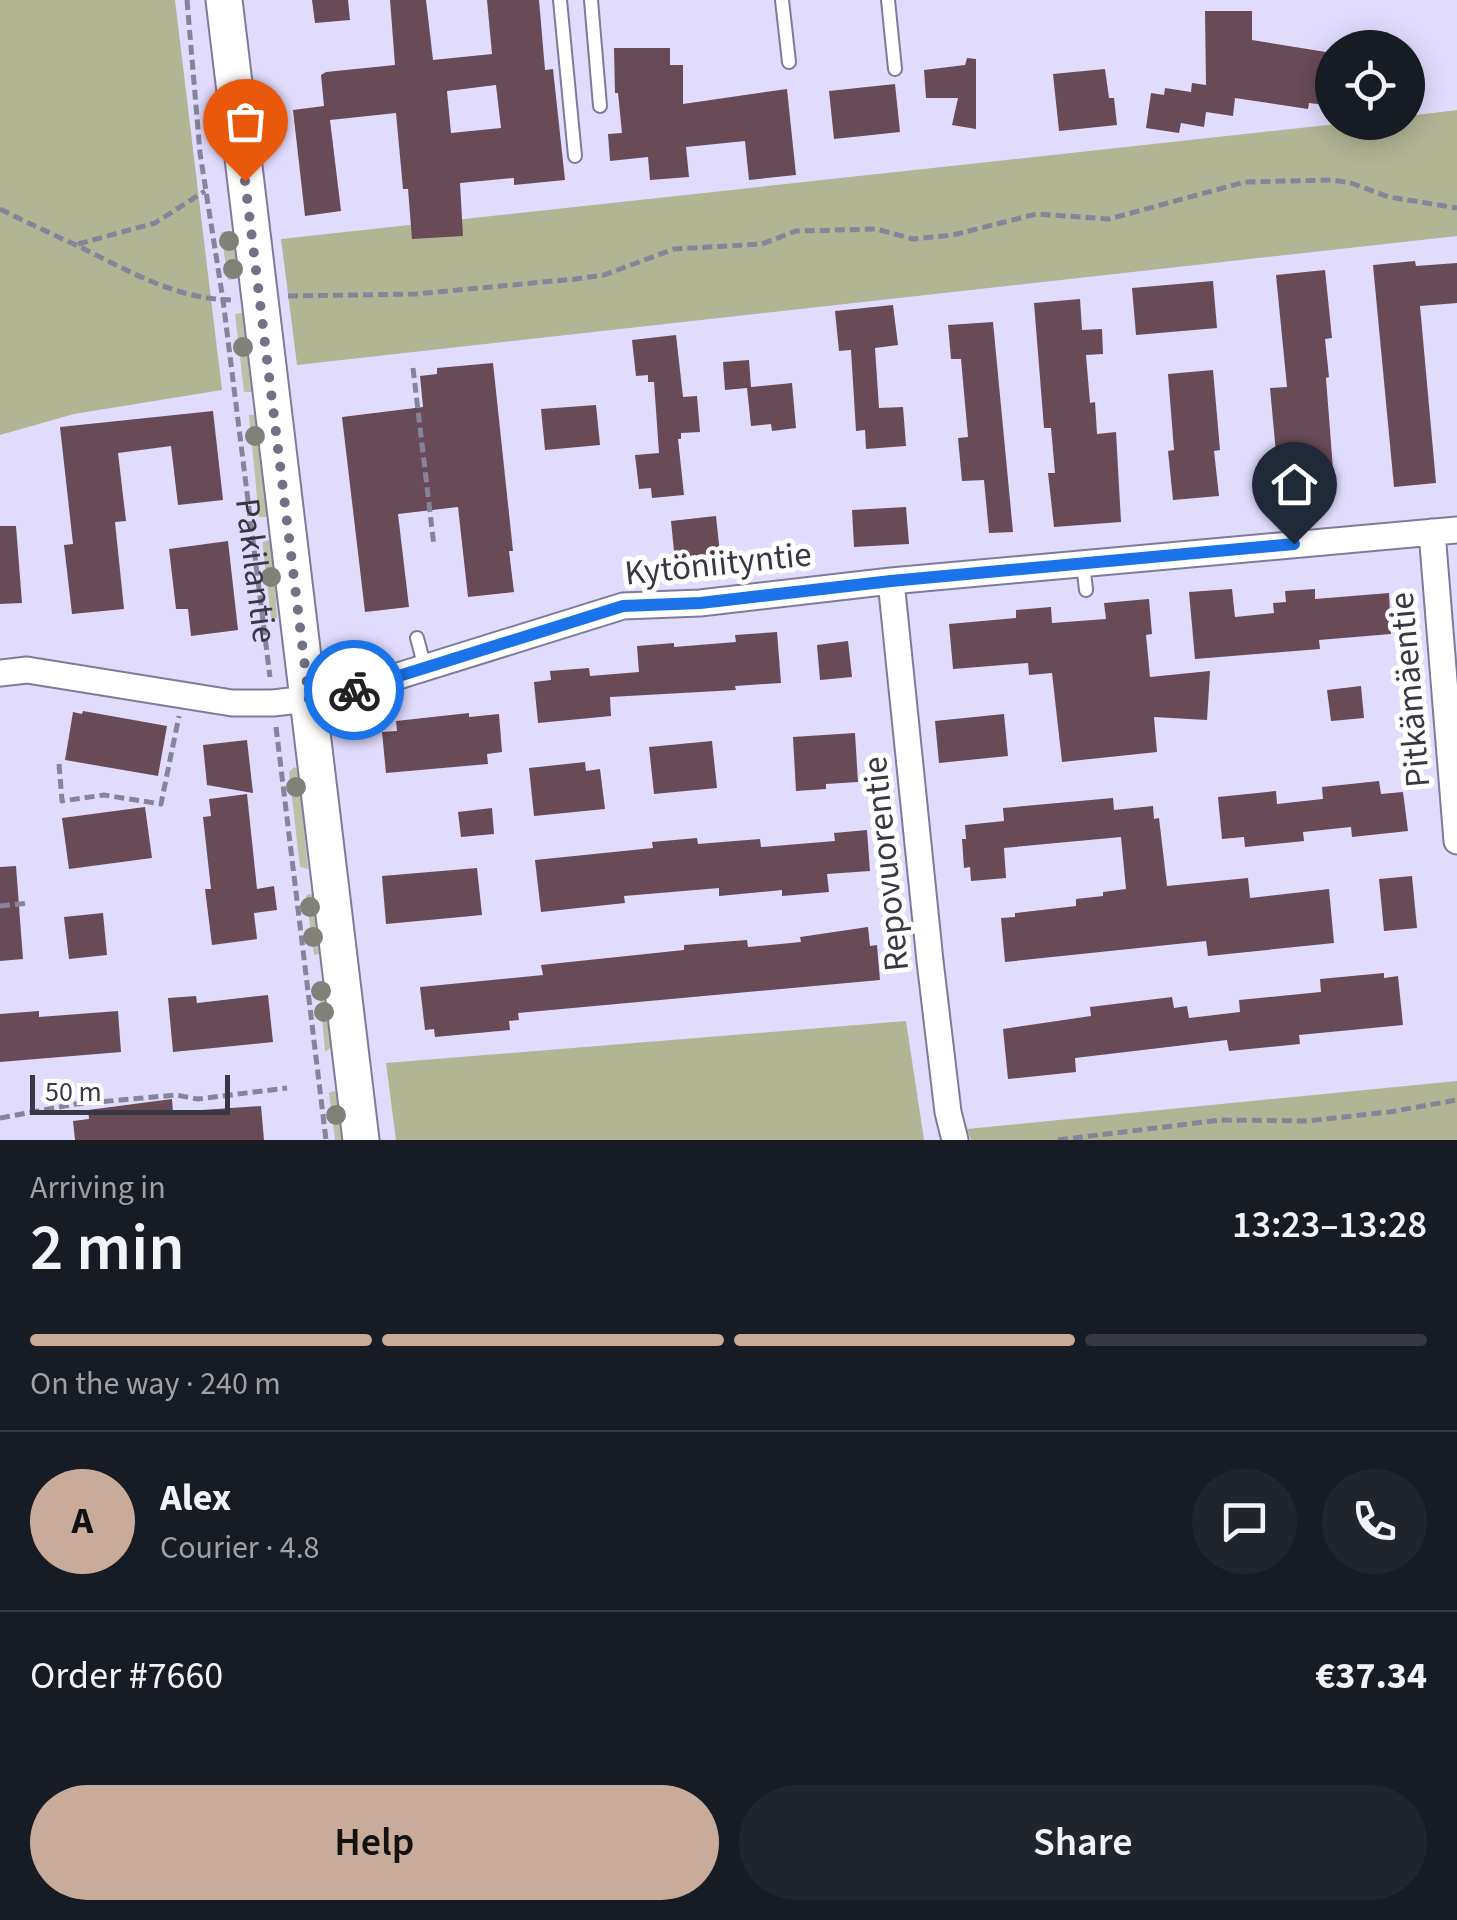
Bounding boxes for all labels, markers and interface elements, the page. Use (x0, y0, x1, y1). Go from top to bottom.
map controls (1315, 30, 1425, 140)
button: locate (1315, 30, 1425, 140)
pin (203, 79, 288, 182)
icon: bag (218, 94, 273, 149)
pin (1252, 442, 1337, 545)
icon: home (1267, 457, 1322, 512)
street label: Pakilantie (222, 495, 290, 646)
street label: Kytöniityntie (622, 529, 814, 599)
street label: Pitkämäentie (1377, 590, 1443, 790)
courier (304, 640, 404, 740)
icon: bike (327, 663, 382, 718)
street label: Repovuorentie (850, 754, 922, 974)
scale bar (30, 1070, 230, 1114)
text: 50 m (45, 1072, 102, 1112)
text: Arriving in (30, 1165, 166, 1211)
text: 13:23–13:28 (1232, 1198, 1427, 1252)
text: 2 min (30, 1202, 185, 1295)
text: On the way · 240 m (30, 1361, 281, 1407)
button: chat (1192, 1469, 1297, 1574)
button: phone (1322, 1469, 1427, 1574)
text: Alex (160, 1471, 231, 1525)
text: A (72, 1494, 93, 1548)
text: Courier · 4.8 (160, 1525, 320, 1571)
text: Order #7660 (30, 1649, 223, 1703)
text: €37.34 (1315, 1649, 1427, 1703)
button: Help (30, 1785, 719, 1900)
button: Share (739, 1785, 1427, 1900)

